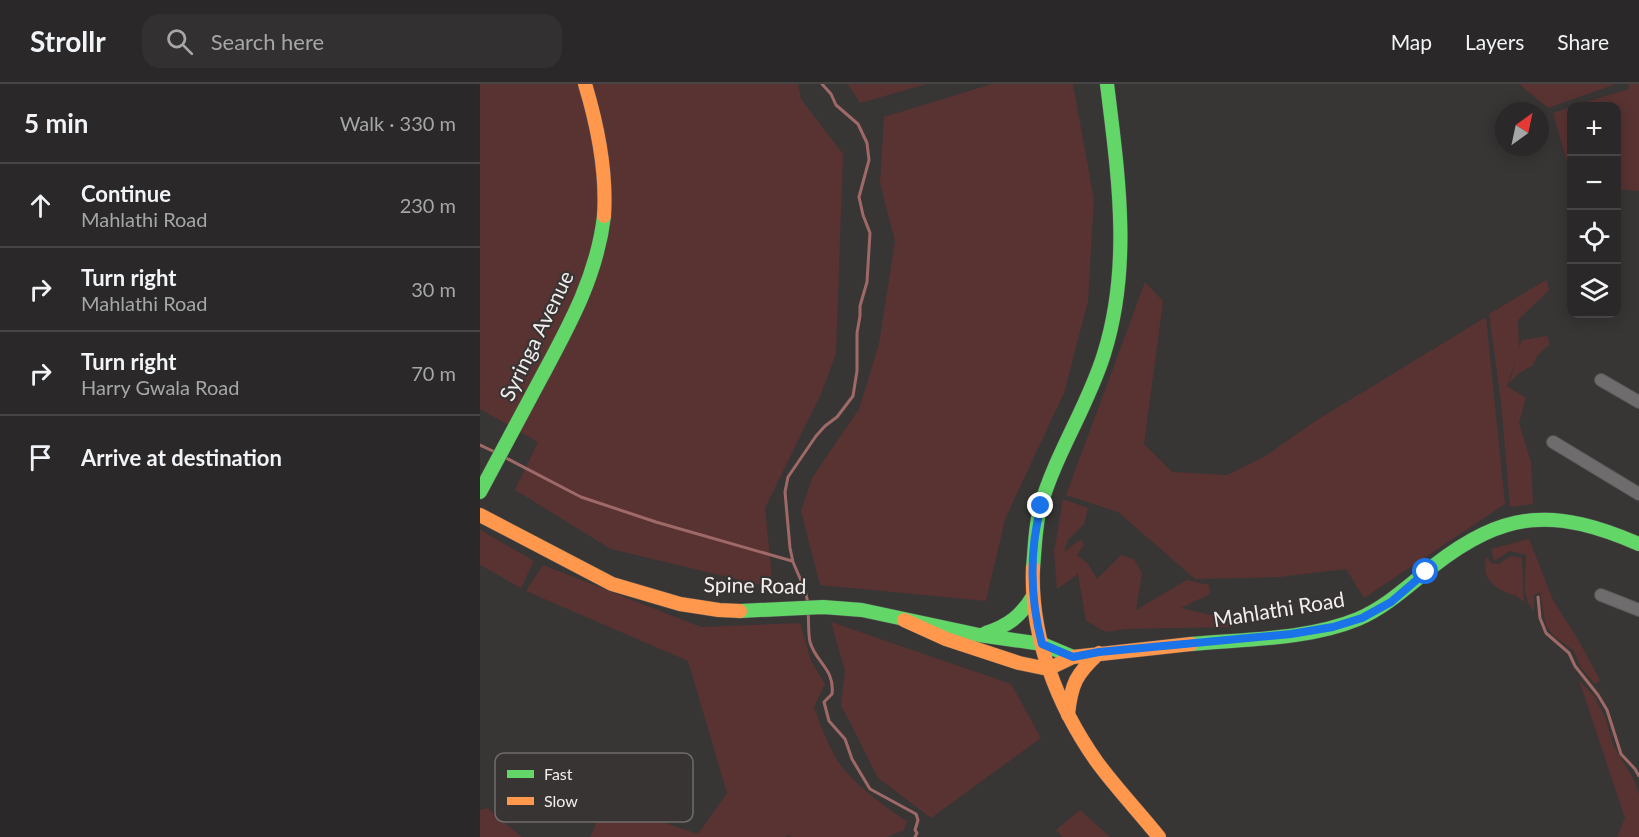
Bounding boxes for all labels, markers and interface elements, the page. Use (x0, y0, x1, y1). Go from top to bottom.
search box (142, 14, 562, 68)
text: Strollr (30, 24, 106, 58)
icon: search (163, 25, 196, 58)
text: Search here (211, 28, 324, 55)
text: Map (1391, 29, 1432, 54)
text: Layers (1465, 29, 1524, 54)
text: Share (1557, 29, 1609, 54)
north arrow (1495, 102, 1549, 156)
map controls (1567, 102, 1621, 318)
button: + (1567, 102, 1621, 156)
text: 5 min (24, 107, 88, 139)
text: Walk · 330 m (340, 111, 456, 135)
button: − (1567, 156, 1621, 210)
text: Continue (81, 180, 171, 207)
icon: ahead (24, 189, 57, 222)
text: 230 m (400, 193, 456, 217)
text: Mahlathi Road (81, 207, 208, 231)
button: locate (1567, 210, 1621, 264)
text: Turn right (81, 264, 176, 291)
button: layers (1567, 264, 1621, 318)
street label: Syringa Avenue (493, 266, 578, 404)
icon: right (24, 273, 57, 306)
text: 30 m (411, 277, 456, 301)
text: Mahlathi Road (81, 291, 208, 315)
text: Turn right (81, 348, 176, 375)
icon: right (24, 357, 57, 390)
text: 70 m (411, 361, 456, 385)
text: Harry Gwala Road (81, 375, 239, 399)
icon: arrive (24, 441, 57, 474)
text: Arrive at destination (81, 444, 282, 471)
route end (1027, 492, 1053, 518)
route start (1412, 558, 1438, 584)
street label: Spine Road (703, 571, 807, 598)
street label: Mahlathi Road (1211, 586, 1346, 631)
legend (495, 753, 693, 822)
text: Fast (544, 764, 573, 783)
text: Slow (544, 791, 578, 810)

